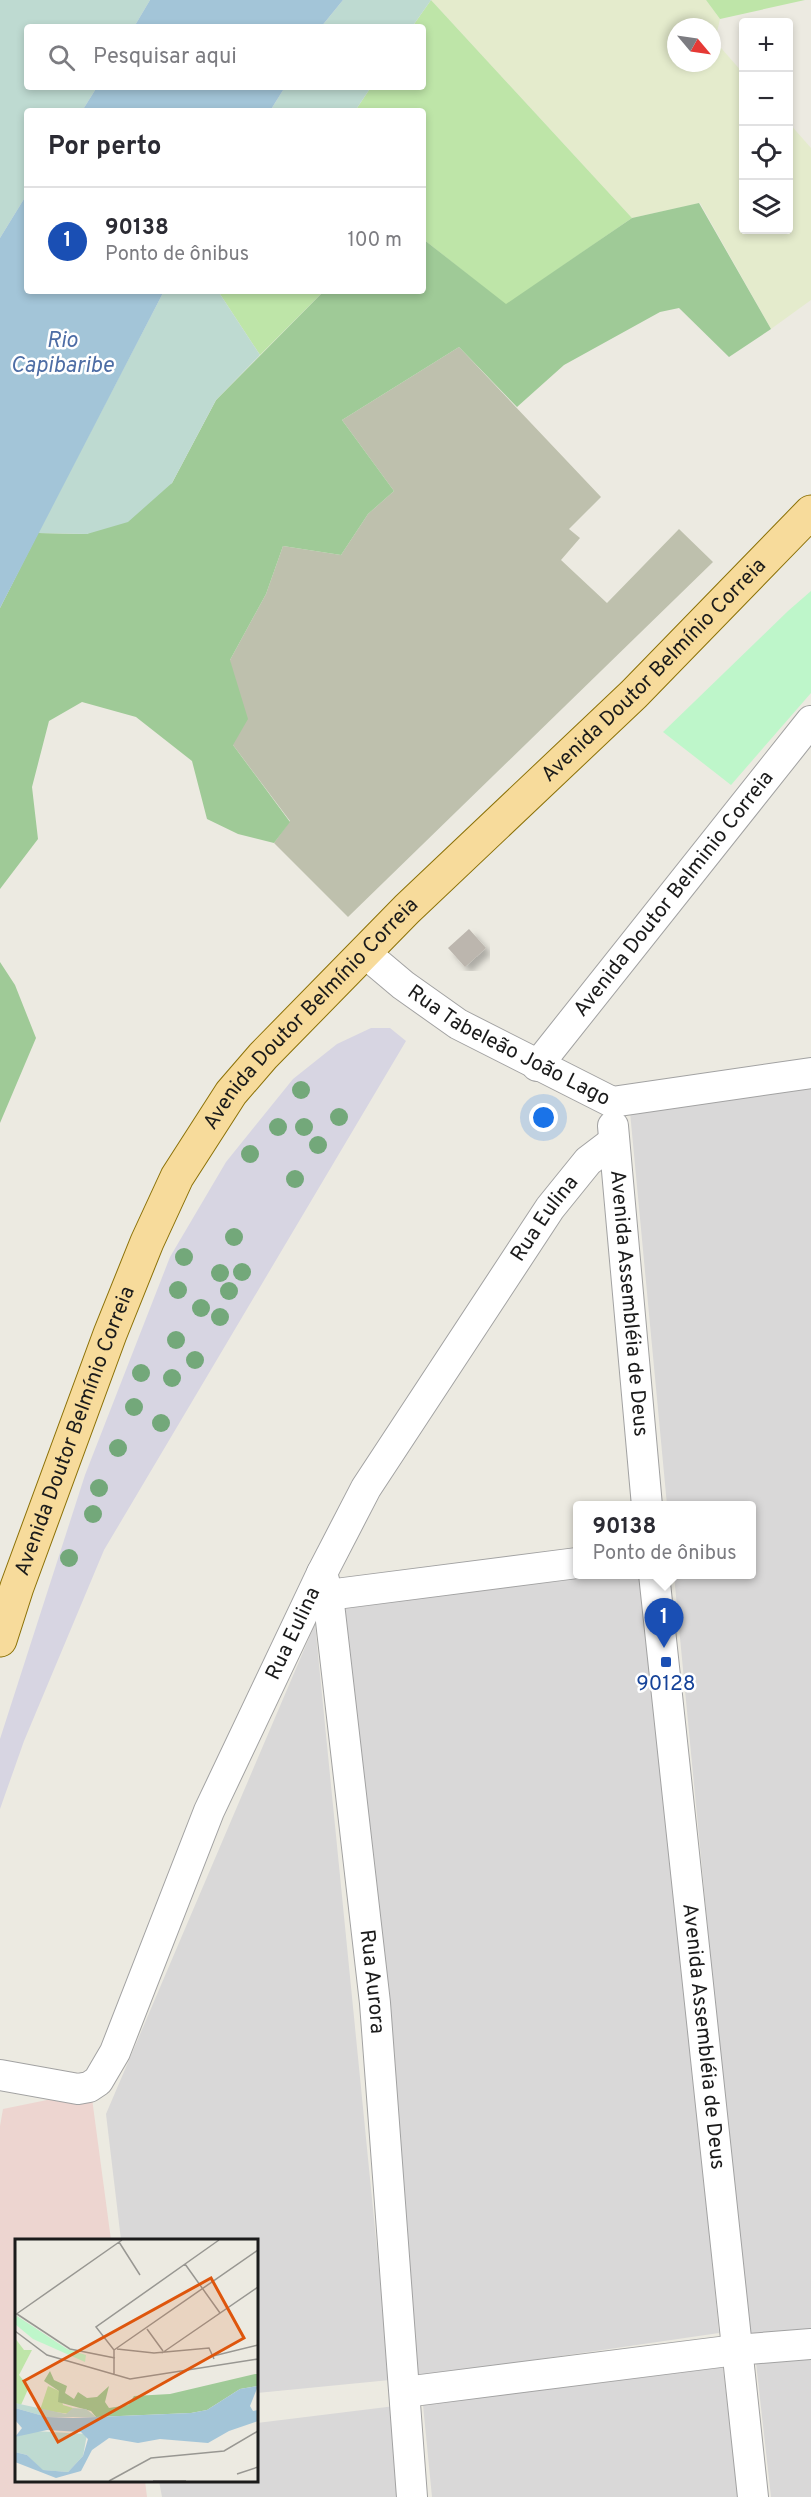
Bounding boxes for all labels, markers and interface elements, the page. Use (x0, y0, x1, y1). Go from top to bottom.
north arrow (667, 18, 721, 72)
map controls (739, 18, 793, 234)
button: + (739, 18, 793, 72)
search box (24, 24, 426, 90)
icon: search (45, 41, 78, 74)
text: Pesquisar aqui (93, 44, 237, 71)
button: − (739, 72, 793, 126)
button: locate (739, 126, 793, 180)
text: Por perto (48, 131, 162, 164)
button: layers (739, 180, 793, 234)
text: 90138 (105, 215, 169, 242)
text: 1 (64, 228, 72, 254)
text: 100 m (347, 228, 402, 254)
text: Ponto de ônibus (105, 242, 249, 268)
water label: Rio Capibaribe (10, 328, 114, 380)
street label: Avenida Doutor Belmínio Correia (536, 552, 772, 788)
street label: Avenida Doutor Belminio Correia (568, 765, 780, 1022)
street label: Avenida Doutor Belmínio Correia (197, 892, 424, 1135)
street label: Rua Tabeleão João Lago (402, 979, 615, 1112)
your location (529, 1103, 558, 1132)
street label: Avenida Assembléia de Deus (603, 1169, 654, 1438)
street label: Rua Eulina (505, 1170, 585, 1267)
street label: Avenida Doutor Belmínio Correia (9, 1282, 141, 1580)
popup (573, 1501, 756, 1579)
text: 90138 (592, 1514, 656, 1541)
text: Ponto de ônibus (592, 1541, 737, 1567)
street label: Rua Eulina (260, 1583, 327, 1684)
pin: 1 (644, 1598, 684, 1648)
marker: 90128 (659, 1655, 673, 1669)
place label: 90128 (636, 1671, 696, 1698)
street label: Avenida Assembléia de Deus (676, 1902, 731, 2171)
street label: Rua Aurora (353, 1928, 391, 2035)
inset map (15, 2239, 258, 2482)

